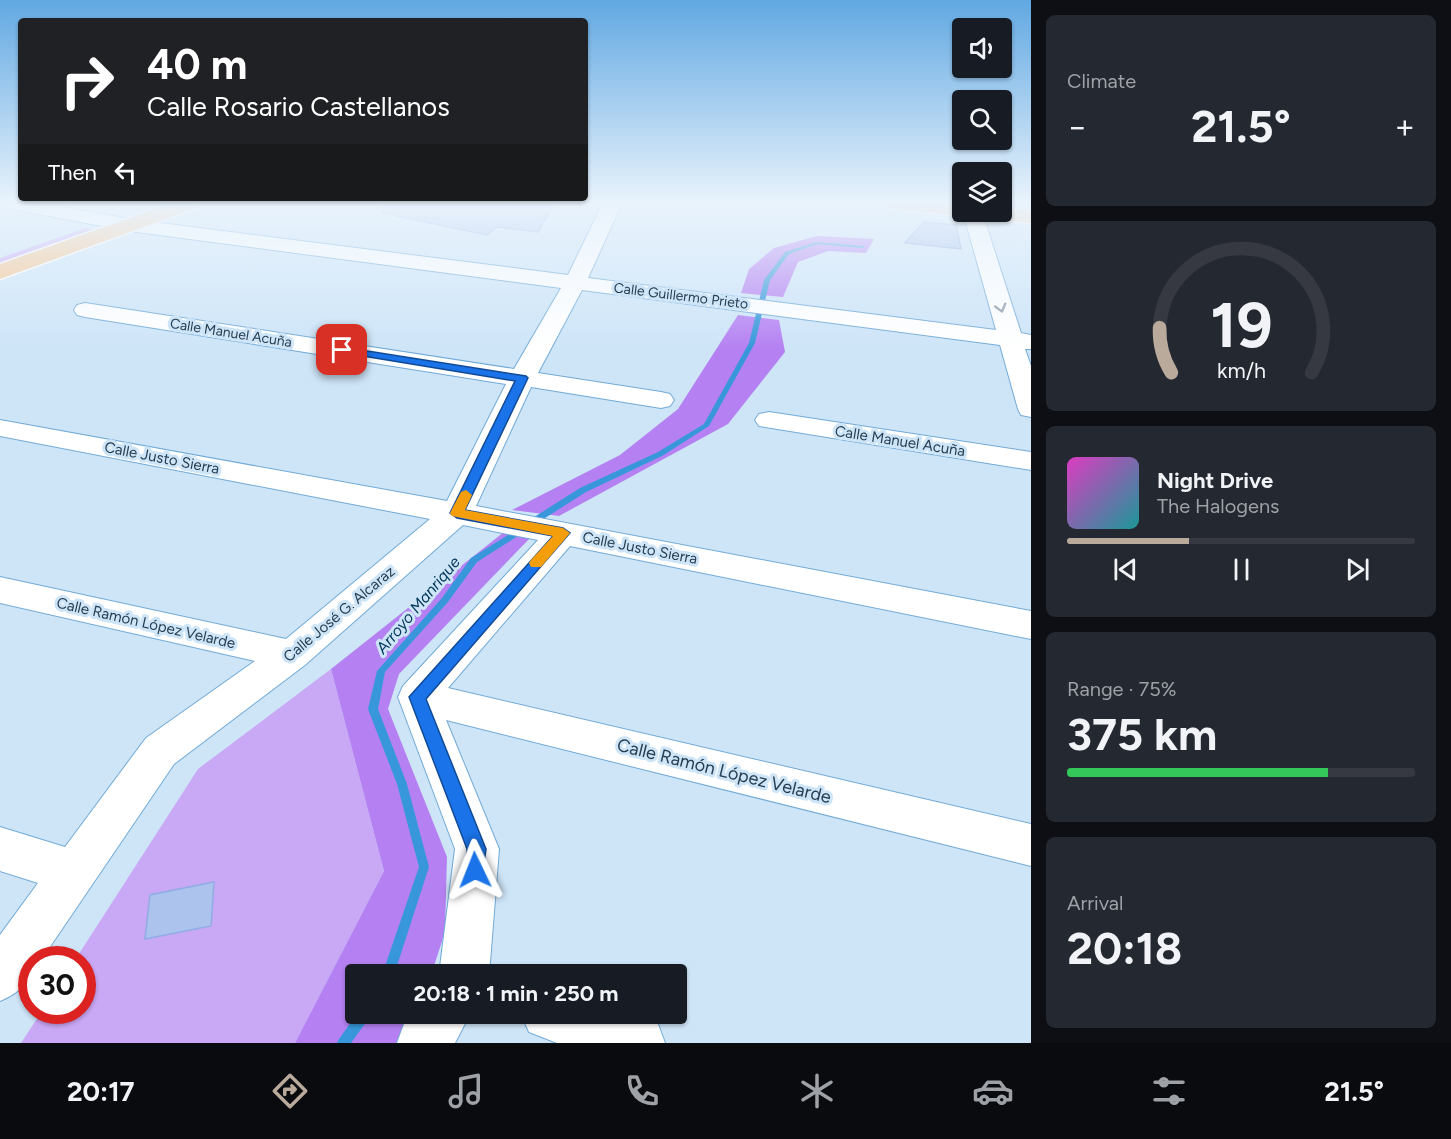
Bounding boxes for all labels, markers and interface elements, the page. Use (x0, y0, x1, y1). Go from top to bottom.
map controls (952, 18, 1012, 222)
button: sound (952, 18, 1012, 78)
text: 40 m (147, 39, 247, 90)
icon: right (48, 42, 126, 120)
text: Climate (1067, 69, 1136, 93)
text: Calle Rosario Castellanos (147, 90, 450, 123)
button: search (952, 90, 1012, 150)
text: 21.5° (1191, 99, 1291, 153)
text: − (1067, 107, 1088, 146)
text: + (1394, 107, 1415, 146)
icon: left (109, 156, 142, 189)
text: Then (48, 159, 97, 186)
button: layers (952, 162, 1012, 222)
street label: Calle Guillermo Prieto (613, 279, 749, 313)
text: 19 (1210, 288, 1272, 363)
one-way arrow (994, 302, 1006, 313)
street label: Calle Manuel Acuña (169, 315, 293, 351)
pin (316, 324, 367, 375)
icon: arrive (325, 333, 358, 366)
text: km/h (1217, 358, 1265, 383)
street label: Calle Manuel Acuña (834, 422, 966, 460)
street label: Calle Justo Sierra (103, 438, 221, 478)
text: Night Drive (1157, 467, 1273, 494)
text: The Halogens (1157, 494, 1279, 518)
street label: Calle Justo Sierra (581, 528, 699, 568)
water label: Arroyo Manrique (371, 553, 464, 658)
icon: previous (1109, 553, 1142, 586)
icon: pause (1225, 553, 1258, 586)
icon: next (1341, 553, 1374, 586)
street label: Calle José G. Alcaraz (280, 562, 398, 666)
street label: Calle Ramón López Velarde (55, 594, 237, 652)
text: Range · 75% (1067, 677, 1176, 701)
text: 375 km (1067, 707, 1217, 761)
street label: Calle Ramón López Velarde (615, 734, 833, 808)
position arrow (443, 838, 507, 902)
text: Arrival (1067, 891, 1123, 915)
text: 20:18 (1067, 921, 1182, 975)
speed limit sign: 30 (18, 946, 96, 1024)
text: 20:18 · 1 min · 250 m (414, 980, 618, 1007)
icon: directions (269, 1070, 311, 1112)
icon: music (445, 1070, 487, 1112)
icon: phone (621, 1070, 663, 1112)
icon: climate (796, 1070, 838, 1112)
icon: car (972, 1070, 1014, 1112)
icon: filters (1148, 1070, 1190, 1112)
text: 20:17 (67, 1075, 135, 1108)
text: 21.5° (1324, 1075, 1384, 1108)

